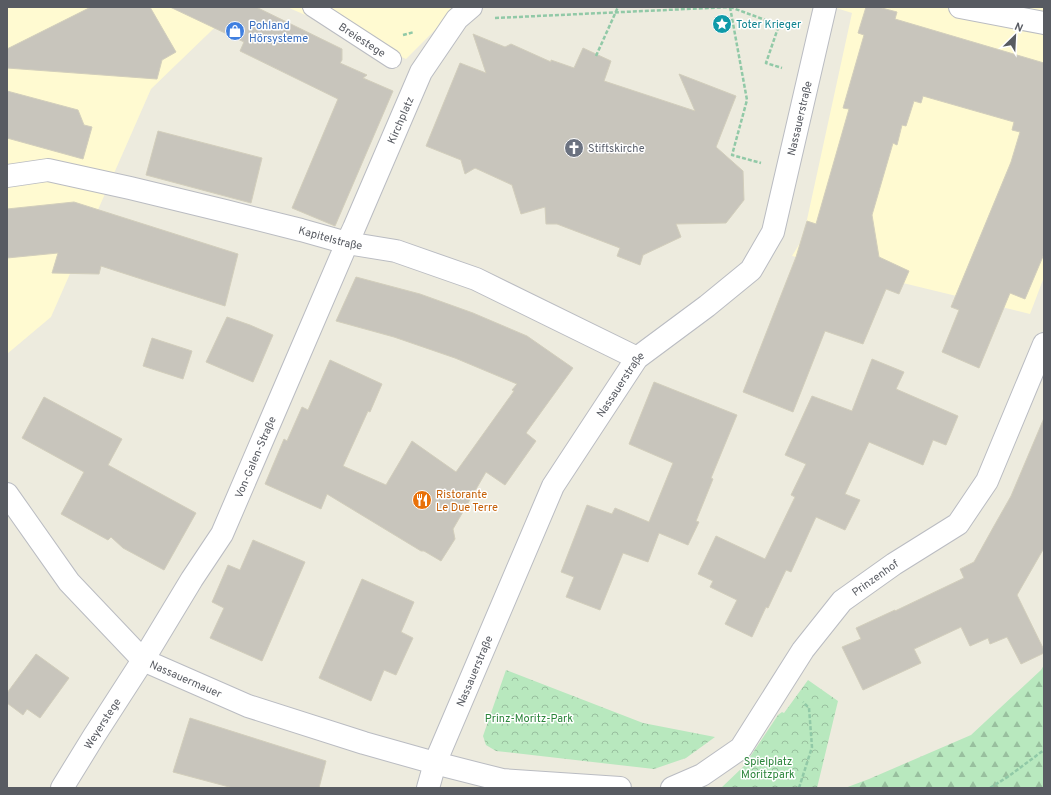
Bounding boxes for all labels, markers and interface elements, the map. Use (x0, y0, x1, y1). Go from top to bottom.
place icon: Toter Krieger (711, 13, 733, 35)
north arrow (995, 16, 1035, 56)
place label: Toter Krieger (736, 18, 802, 32)
place label: Pohland Hörsysteme (249, 19, 308, 46)
shop icon: Pohland Hörsysteme (224, 20, 246, 42)
street label: Breiestege (336, 20, 388, 61)
text: N (1012, 20, 1025, 36)
street label: Nassauerstraße (785, 80, 816, 157)
street label: Kirchplatz (385, 95, 418, 146)
church icon: Stiftskirche (563, 137, 585, 159)
place label: Stiftskirche (588, 142, 645, 156)
street label: Kapitelstraße (297, 224, 363, 253)
street label: Nassauerstraße (594, 349, 647, 420)
street label: Von-Galen-Straße (232, 414, 280, 500)
place label: Ristorante Le Due Terre (436, 488, 498, 515)
restaurant icon: Ristorante Le Due Terre (411, 489, 433, 511)
street label: Prinzenhof (849, 557, 901, 600)
street label: Nassauerstraße (454, 633, 497, 709)
street label: Nassauermauer (147, 658, 224, 702)
street label: Weyerstege (82, 696, 125, 752)
park label: Prinz-Moritz-Park (485, 712, 573, 726)
park label: Spielplatz Moritzpark (741, 755, 795, 782)

